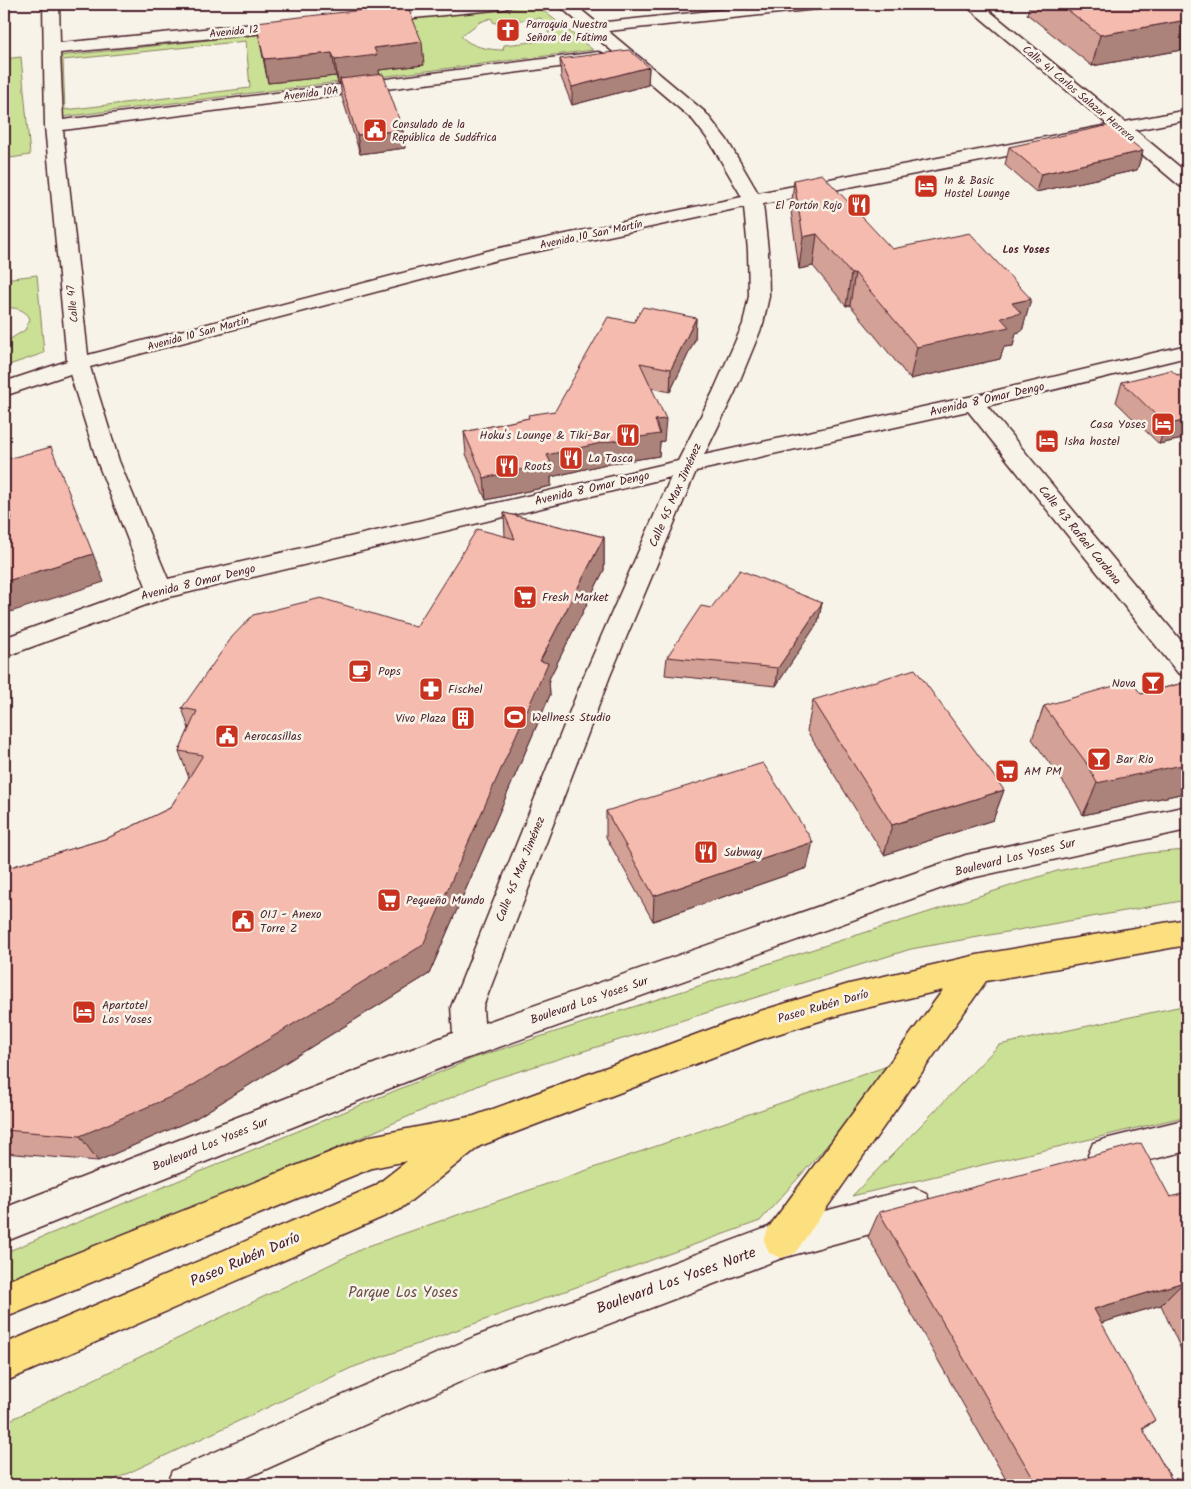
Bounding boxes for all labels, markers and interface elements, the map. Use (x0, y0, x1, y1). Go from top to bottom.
place label: Parroquia Nuestra Señora de Fátima (526, 16, 608, 47)
church icon: Parroquia Nuestra Señora de Fátima (495, 17, 521, 43)
street label: Avenida 12 (208, 20, 260, 44)
street label: Calle 41 Carlos Salazar Herrera (1018, 41, 1139, 147)
street label: Avenida 10A (282, 82, 340, 106)
place label: Consulado de la República de Sudáfrica (392, 116, 497, 147)
public building icon: Consulado de la República de Sudáfrica (362, 117, 388, 143)
place label: In & Basic Hostel Lounge (944, 172, 1010, 203)
hotel icon: In & Basic Hostel Lounge (913, 173, 939, 199)
restaurant icon: El Portón Rojo (846, 192, 872, 218)
place label: El Portón Rojo (775, 197, 842, 215)
street label: Avenida 10 San Martín (538, 215, 644, 255)
district label: Los Yoses (1002, 241, 1050, 259)
street label: Calle 47 (62, 283, 84, 324)
street label: Avenida 10 San Martín (145, 312, 251, 356)
street label: Avenida 8 Omar Dengo (928, 377, 1046, 422)
hotel icon: Casa Yoses (1150, 411, 1176, 437)
place label: Casa Yoses (1090, 415, 1146, 434)
restaurant icon: Hoku's Lounge & Tiki-Bar (615, 422, 641, 448)
place label: Hoku's Lounge & Tiki-Bar (480, 426, 611, 445)
hotel icon: Isha hostel (1034, 428, 1060, 454)
place label: Isha hostel (1064, 432, 1120, 451)
street label: Calle 45 Max Jiménez (644, 440, 707, 550)
restaurant icon: La Tasca (558, 445, 584, 471)
place label: La Tasca (588, 449, 633, 468)
restaurant icon: Roots (494, 453, 520, 479)
place label: Roots (524, 457, 552, 476)
street label: Avenida 8 Omar Dengo (533, 466, 651, 511)
street label: Calle 43 Rafael Cardona (1033, 481, 1126, 590)
street label: Avenida 8 Omar Dengo (139, 559, 257, 606)
supermarket icon: Fresh Market (512, 584, 538, 610)
place label: Fresh Market (542, 588, 609, 607)
cafe icon: Pops (347, 658, 373, 684)
place label: Pops (378, 662, 401, 681)
bar icon: Nova (1140, 670, 1166, 696)
place label: Nova (1112, 674, 1136, 693)
pharmacy icon: Fischel (418, 676, 444, 702)
place label: Fischel (448, 680, 482, 699)
sports icon: Wellness Studio (502, 704, 528, 730)
building icon: Vivo Plaza (450, 705, 476, 731)
place label: Wellness Studio (532, 708, 611, 727)
place label: Vivo Plaza (395, 709, 446, 728)
public building icon: Aerocasillas (214, 723, 240, 749)
place label: Aerocasillas (244, 727, 302, 746)
bar icon: Bar Rio (1086, 746, 1112, 772)
place label: Bar Rio (1116, 750, 1153, 769)
supermarket icon: AM PM (994, 758, 1020, 784)
place label: AM PM (1024, 762, 1062, 781)
street label: Calle 45 Max Jiménez (491, 814, 550, 925)
street label: Boulevard Los Yoses Sur (953, 833, 1078, 882)
restaurant icon: Subway (693, 839, 719, 865)
place label: Subway (724, 843, 762, 862)
supermarket icon: Pequeño Mundo (376, 887, 402, 913)
place label: Pequeño Mundo (406, 891, 484, 910)
place label: OIJ - Anexo Torre Z (260, 905, 321, 938)
public building icon: OIJ - Anexo Torre Z (230, 908, 256, 934)
street label: Boulevard Los Yoses Sur (528, 971, 652, 1030)
street label: Paseo Rubén Darío (775, 984, 871, 1029)
place label: Apartotel Los Yoses (102, 996, 152, 1029)
hotel icon: Apartotel Los Yoses (71, 999, 97, 1025)
street label: Boulevard Los Yoses Sur (149, 1112, 272, 1176)
street label: Paseo Rubén Darío (187, 1226, 304, 1294)
street label: Boulevard Los Yoses Norte (593, 1241, 760, 1321)
park label: Parque Los Yoses (348, 1281, 458, 1305)

